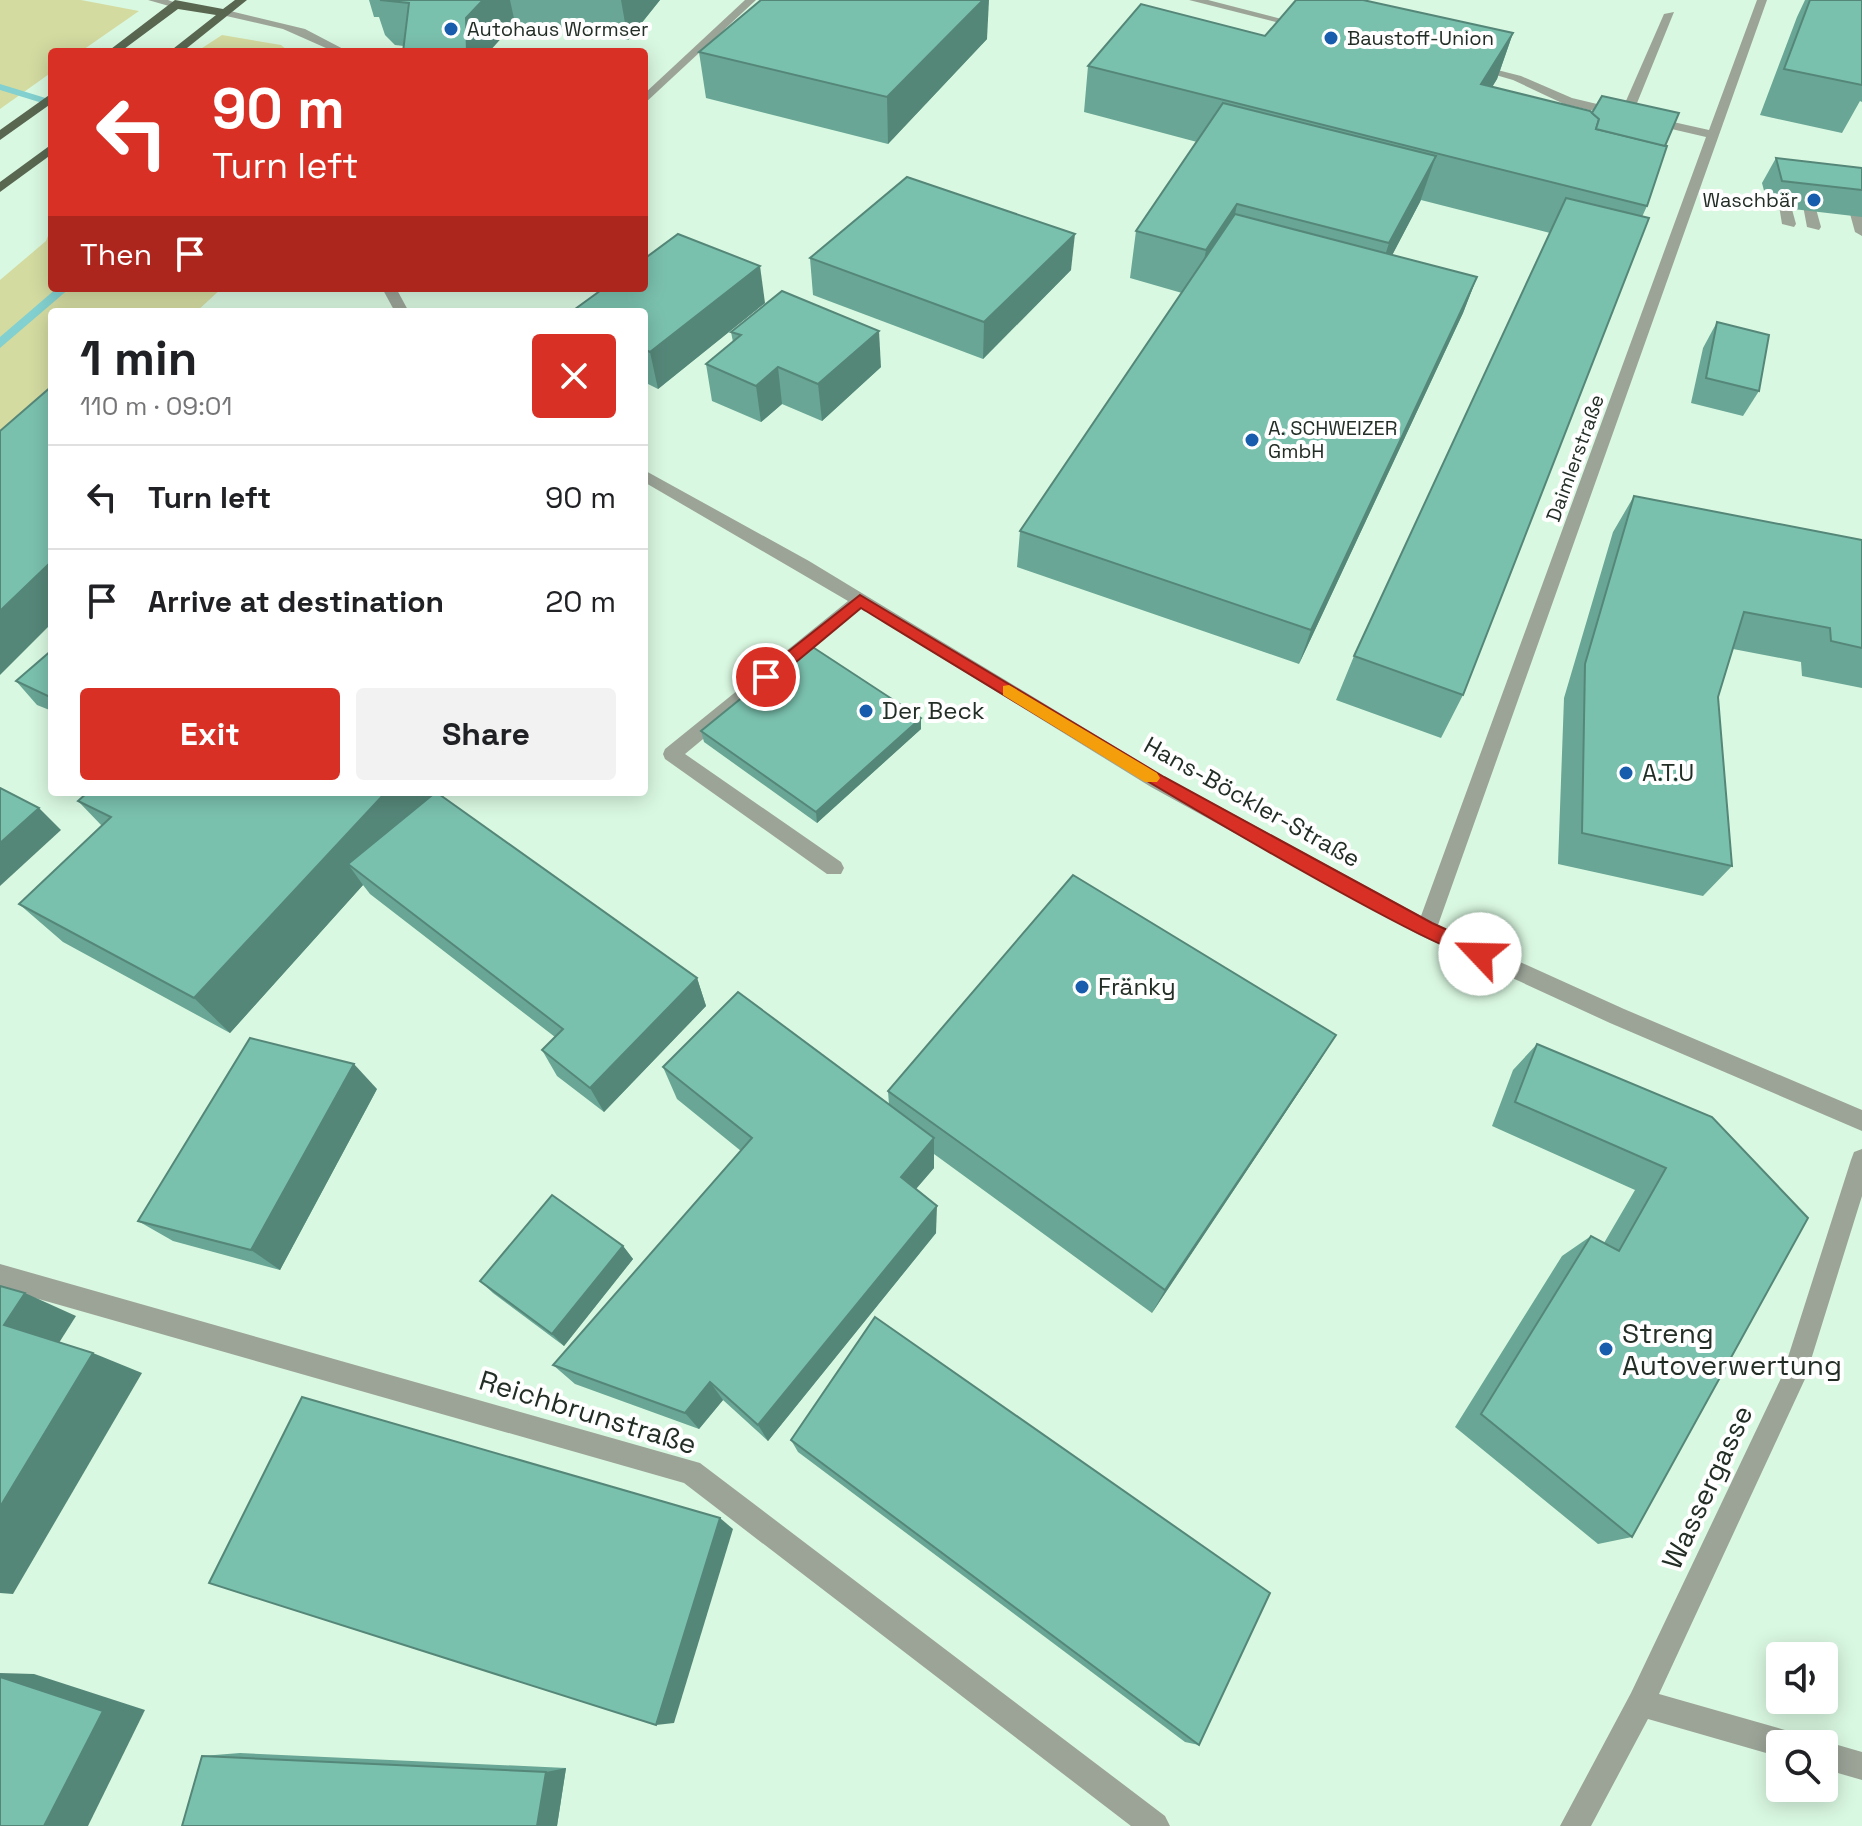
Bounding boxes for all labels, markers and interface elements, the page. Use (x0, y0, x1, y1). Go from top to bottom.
place label: Autohaus Wormser (467, 16, 649, 42)
marker: Autohaus Wormser (442, 20, 460, 38)
place label: Baustoff-Union (1347, 25, 1494, 51)
marker: Baustoff-Union (1322, 29, 1340, 47)
text: 90 m (212, 73, 345, 144)
icon: left (80, 80, 184, 184)
text: Turn left (212, 143, 359, 189)
place label: Waschbär (1703, 187, 1798, 213)
marker: Waschbär (1805, 191, 1823, 209)
icon: arrive (168, 232, 212, 276)
text: Then (80, 235, 152, 274)
text: 1 min (80, 328, 197, 389)
button: close (532, 334, 616, 418)
text: 110 m · 09:01 (80, 389, 232, 423)
street label: Daimlerstraße (1540, 391, 1610, 525)
place label: A. SCHWEIZER GmbH (1268, 415, 1397, 464)
marker: A. SCHWEIZER GmbH (1243, 431, 1261, 449)
icon: left (80, 475, 124, 519)
text: Turn left (148, 478, 271, 517)
text: 90 m (545, 478, 616, 517)
icon: arrive (80, 579, 124, 623)
text: Arrive at destination (148, 582, 444, 621)
text: 20 m (545, 582, 616, 621)
pin (732, 643, 800, 711)
icon: arrive (744, 655, 788, 699)
button: Exit (80, 688, 340, 780)
button: Share (356, 688, 616, 780)
place label: Der Beck (882, 695, 985, 726)
marker: Der Beck (857, 702, 875, 720)
street label: Hans-Böckler-Straße (1139, 729, 1366, 874)
place label: A.T.U (1642, 757, 1694, 788)
marker: A.T.U (1617, 764, 1635, 782)
position arrow (1438, 912, 1522, 996)
place label: Fränky (1098, 971, 1176, 1002)
marker: Fränky (1073, 978, 1091, 996)
place label: Streng Autoverwertung (1622, 1315, 1842, 1383)
marker: Streng Autoverwertung (1597, 1340, 1615, 1358)
street label: Reichbrunstraße (475, 1362, 701, 1462)
street label: Wassergasse (1653, 1399, 1761, 1575)
map controls (1766, 1642, 1838, 1802)
button: sound (1766, 1642, 1838, 1714)
button: search (1766, 1730, 1838, 1802)

